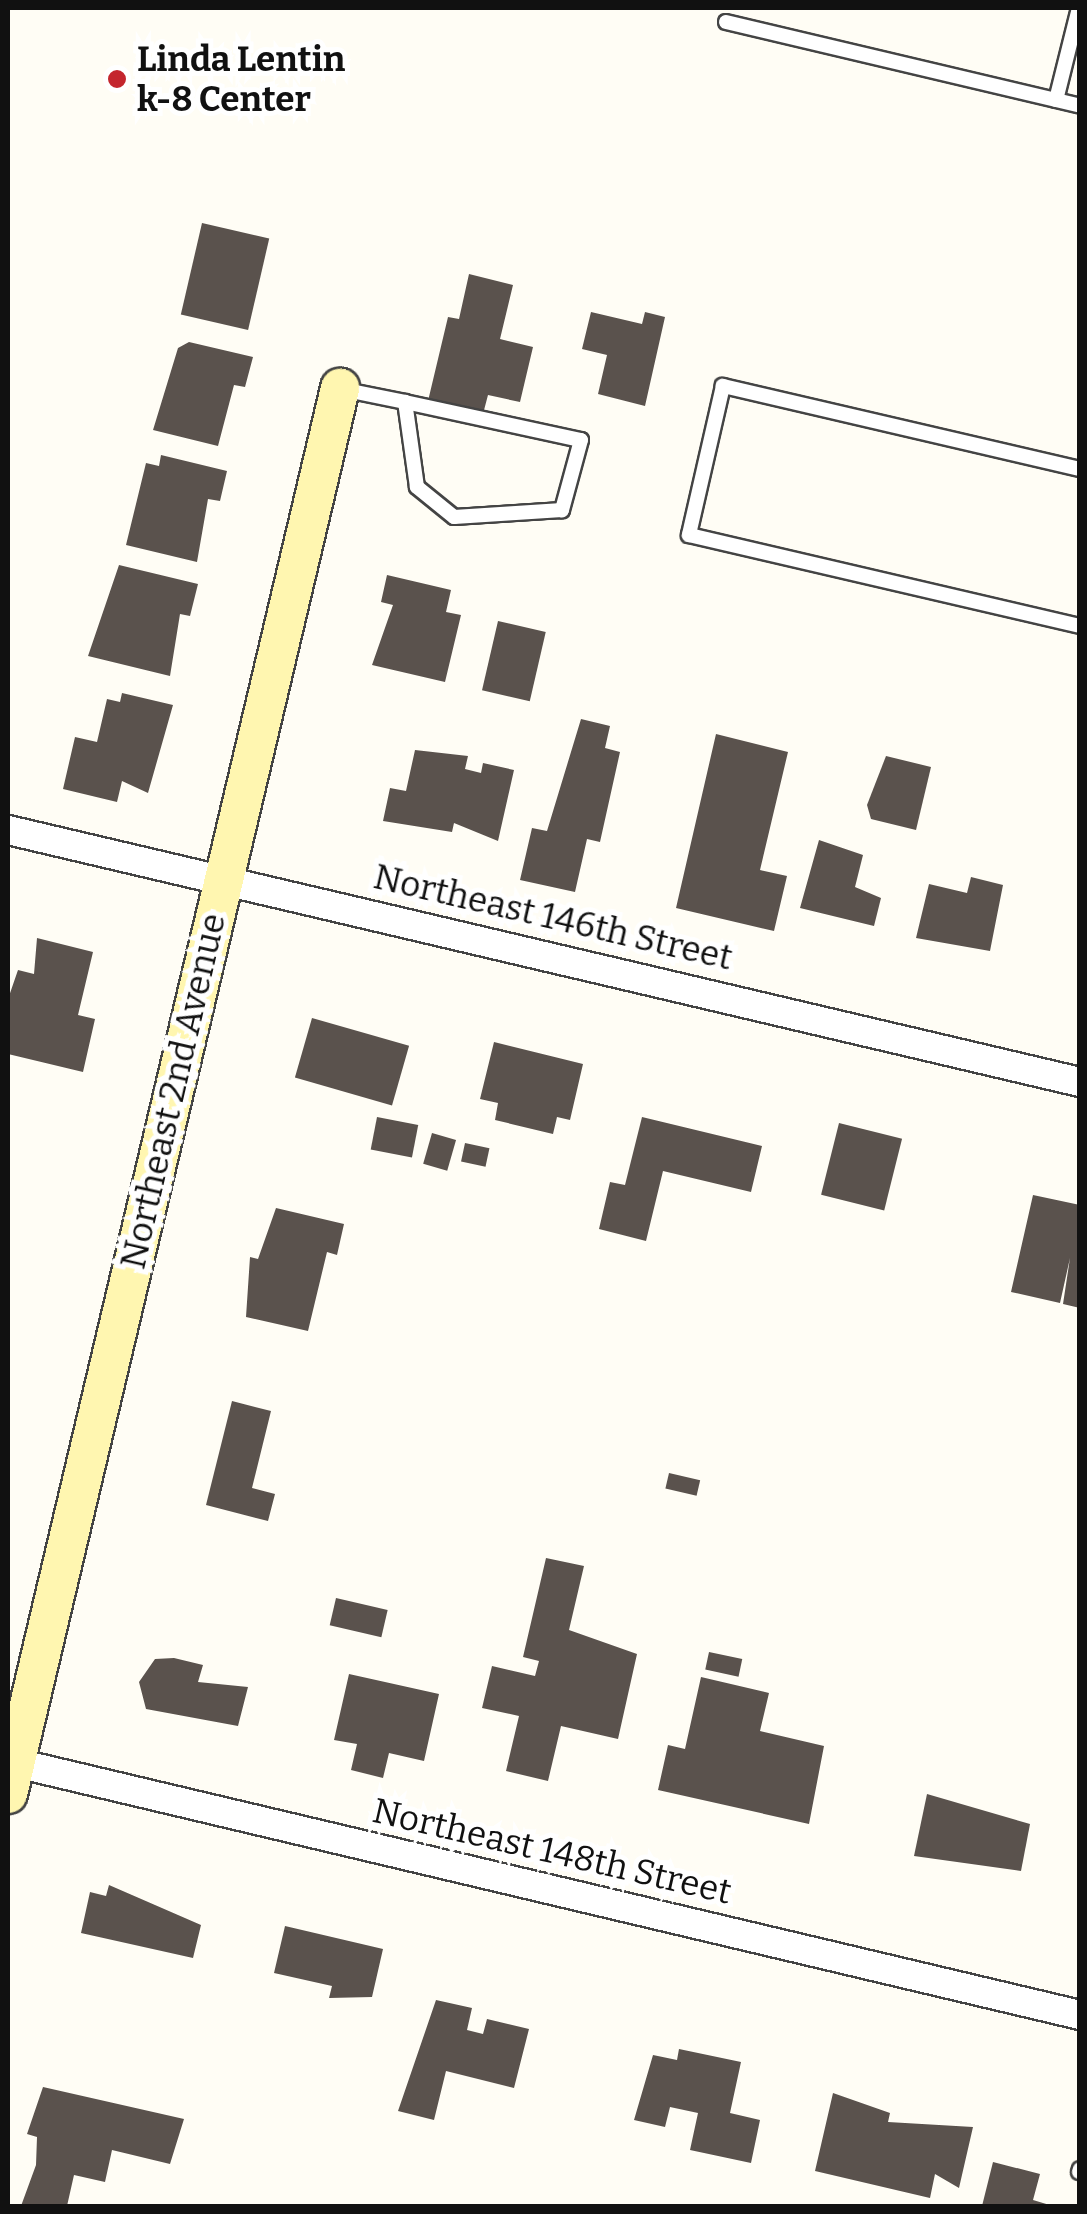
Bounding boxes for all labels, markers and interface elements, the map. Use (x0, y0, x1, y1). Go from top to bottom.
place label: Linda Lentin k-8 Center (137, 38, 345, 120)
marker: Linda Lentin k-8 Center (106, 68, 128, 90)
street label: Northeast 146th Street (370, 855, 736, 979)
street label: Northeast 2nd Avenue (112, 909, 234, 1273)
street label: Northeast 148th Street (369, 1789, 735, 1913)

